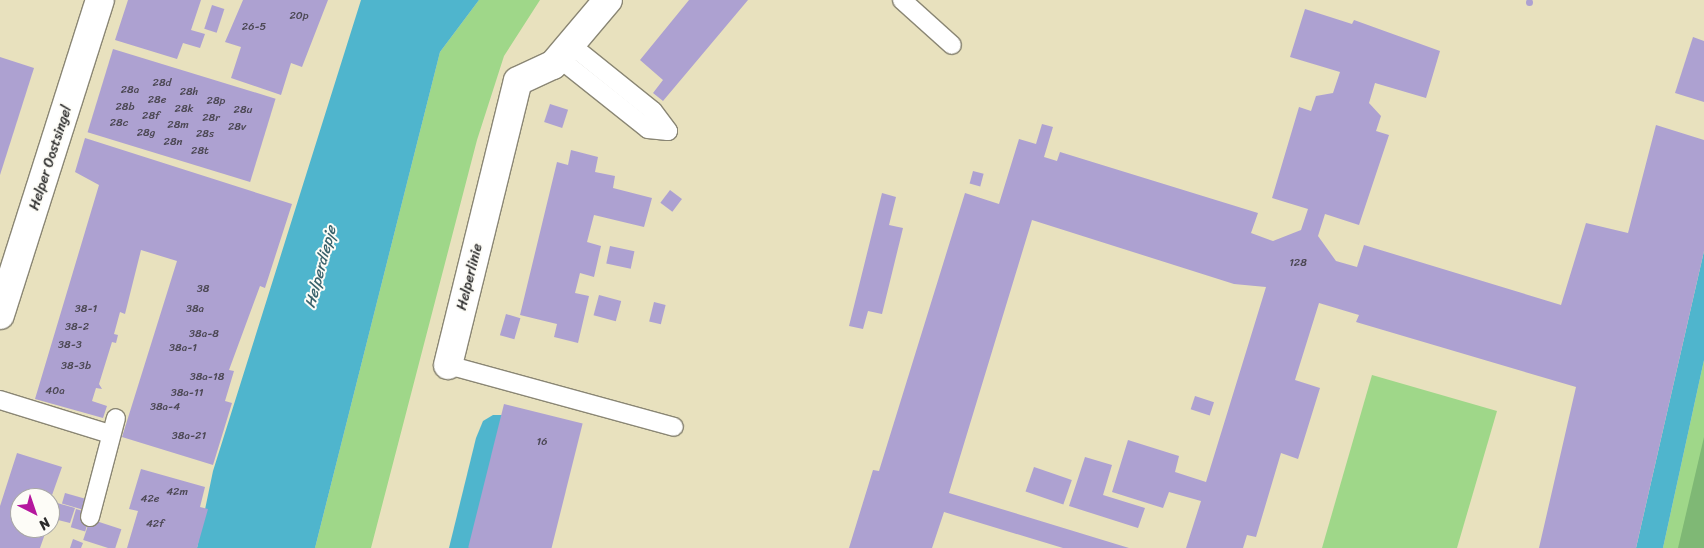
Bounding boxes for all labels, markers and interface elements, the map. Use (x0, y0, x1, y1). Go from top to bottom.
house number: 20p (289, 9, 309, 23)
house number: 26-5 (242, 20, 266, 34)
house number: 28d (153, 76, 171, 90)
house number: 28a (121, 83, 139, 97)
house number: 28h (180, 85, 198, 99)
house number: 28e (148, 93, 166, 107)
house number: 28p (207, 94, 225, 108)
house number: 28b (115, 100, 135, 114)
house number: 28k (175, 102, 193, 116)
house number: 28u (234, 103, 252, 117)
street label: Helper Oostsingel (26, 104, 76, 212)
house number: 28f (142, 109, 160, 123)
house number: 28r (202, 111, 220, 125)
house number: 28c (110, 116, 128, 130)
house number: 28m (167, 118, 189, 132)
house number: 28v (228, 120, 246, 134)
house number: 28g (137, 126, 155, 140)
house number: 28s (196, 127, 214, 141)
house number: 28n (164, 135, 182, 149)
house number: 28t (191, 144, 209, 158)
water label: Helperdiepje (301, 224, 341, 310)
street label: Helperlinie (454, 242, 486, 312)
house number: 128 (1289, 256, 1307, 270)
house number: 38 (197, 282, 209, 296)
house number: 38-1 (75, 302, 97, 316)
house number: 38a (186, 302, 204, 316)
house number: 38-2 (65, 320, 89, 334)
house number: 38a-8 (189, 327, 219, 341)
house number: 38-3 (58, 338, 82, 352)
house number: 38a-1 (169, 341, 197, 355)
house number: 38-3b (61, 359, 91, 373)
house number: 38a-18 (190, 370, 224, 384)
house number: 40a (45, 384, 65, 398)
house number: 38a-11 (171, 386, 203, 400)
house number: 38a-4 (150, 400, 180, 414)
house number: 38a-21 (172, 429, 206, 443)
house number: 16 (537, 435, 547, 449)
house number: 42m (166, 485, 188, 499)
north arrow (10, 488, 60, 538)
house number: 42e (141, 492, 159, 506)
text: N (33, 511, 56, 537)
house number: 42f (146, 517, 164, 531)

